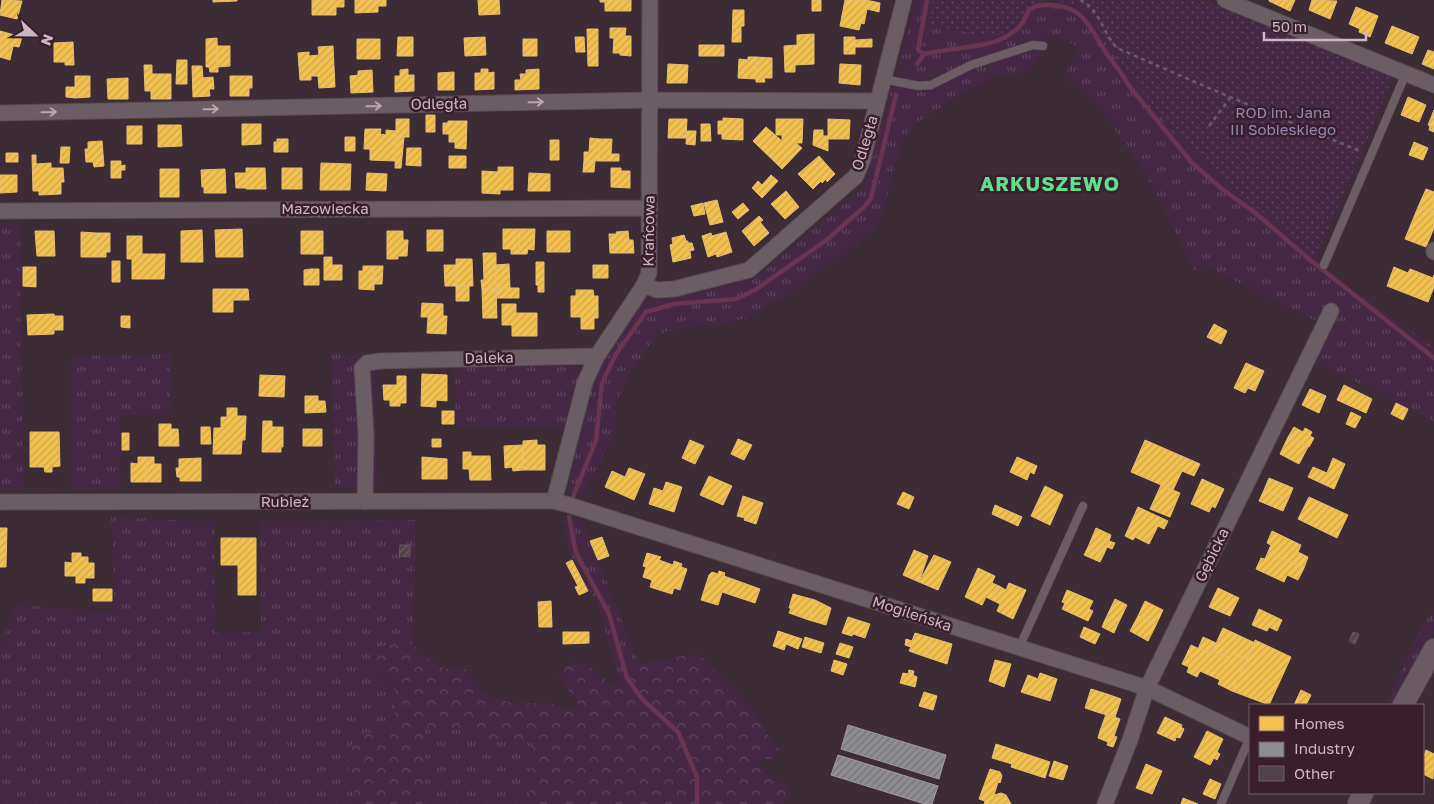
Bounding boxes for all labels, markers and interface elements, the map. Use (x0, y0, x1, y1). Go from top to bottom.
north arrow (10, 10, 60, 60)
scale bar (1264, 10, 1366, 42)
text: 50 m (1272, 17, 1307, 35)
text: N (38, 32, 57, 48)
street label: Odległa (411, 94, 467, 112)
one-way arrow (528, 97, 544, 107)
one-way arrow (365, 101, 381, 110)
park label: ROD im. Jana III Sobieskiego (1230, 103, 1336, 138)
one-way arrow (202, 104, 219, 114)
one-way arrow (40, 107, 56, 117)
street label: Odległa (847, 113, 881, 172)
district label: ARKUSZEWO (980, 171, 1120, 195)
street label: Krańcowa (638, 195, 658, 267)
street label: Mazowiecka (281, 199, 369, 217)
street label: Daleka (464, 348, 514, 366)
street label: Rubież (261, 492, 310, 510)
street label: Gębicka (1190, 525, 1232, 584)
street label: Mogileńska (870, 592, 954, 634)
legend (1249, 704, 1424, 794)
text: Homes (1294, 714, 1344, 732)
text: Industry (1294, 739, 1355, 757)
text: Other (1294, 764, 1335, 782)

